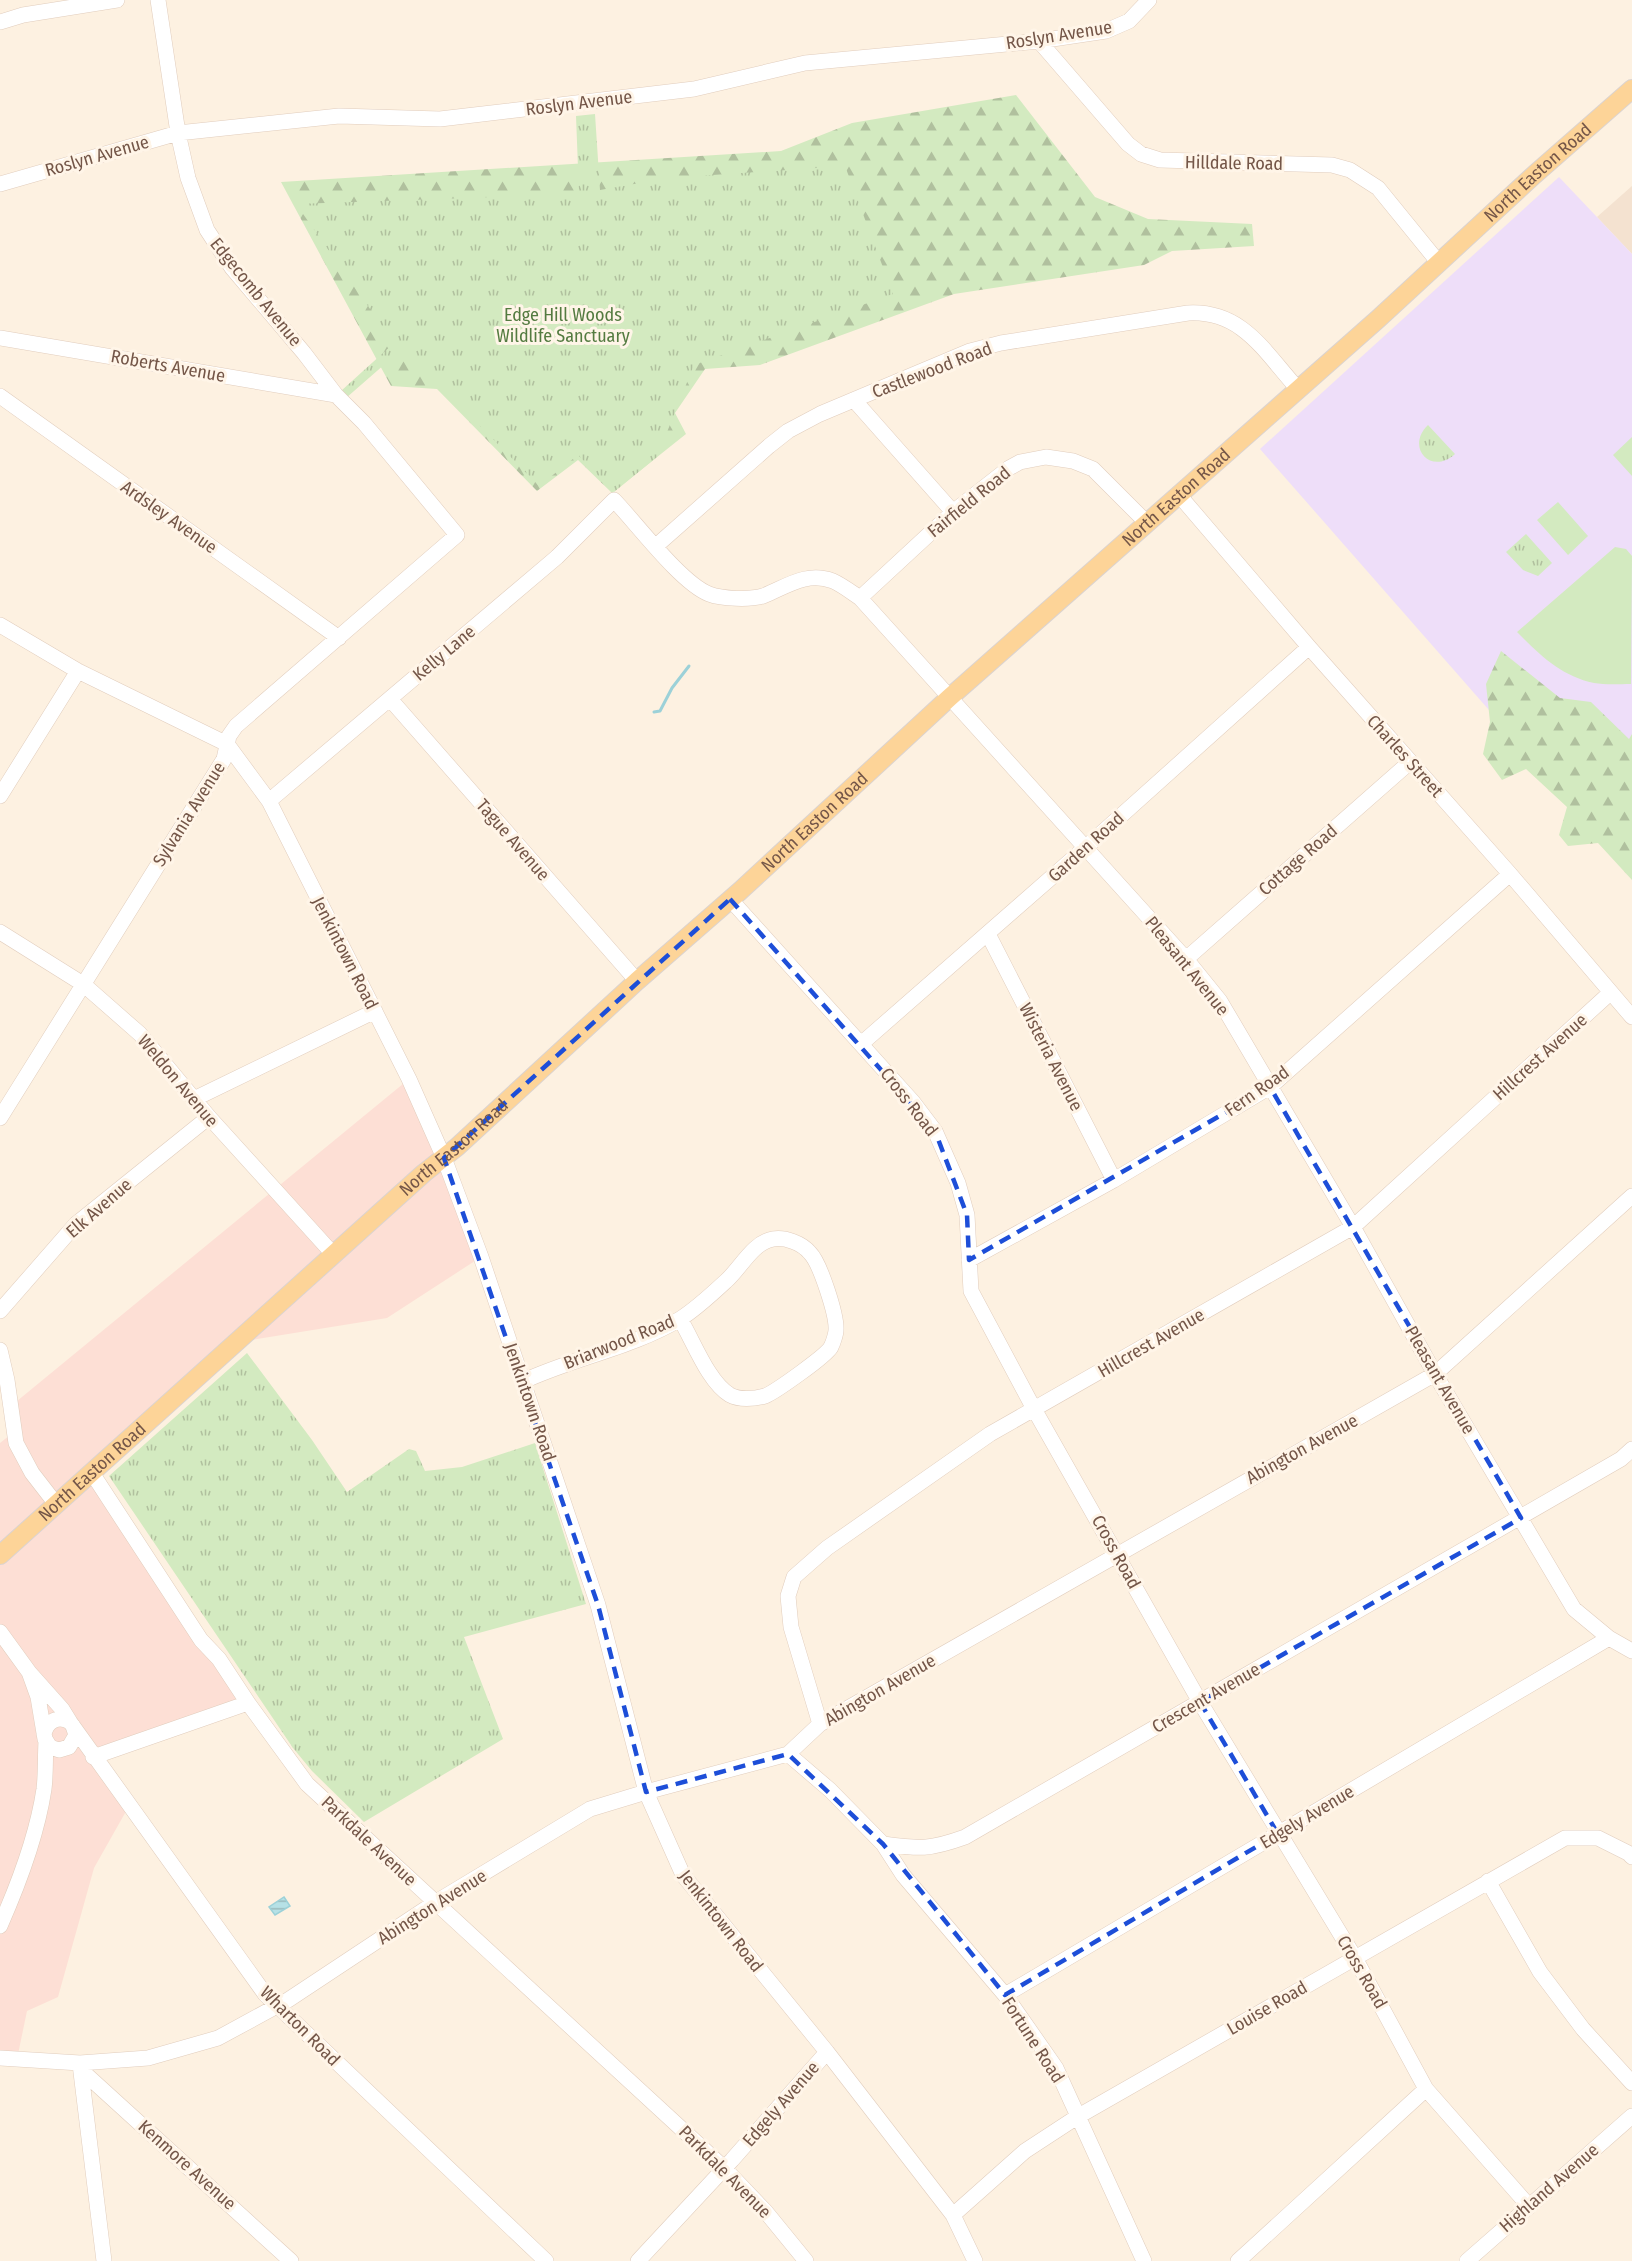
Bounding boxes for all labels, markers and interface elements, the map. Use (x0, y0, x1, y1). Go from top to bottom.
street label: Roslyn Avenue (1004, 16, 1114, 54)
street label: Roslyn Avenue (525, 86, 634, 120)
street label: North Easton Road (1479, 119, 1596, 227)
street label: Roslyn Avenue (42, 131, 152, 181)
street label: Hilldale Road (1185, 151, 1283, 175)
street label: Edgecomb Avenue (205, 233, 307, 351)
park label: Edge Hill Woods Wildlife Sanctuary (496, 304, 630, 347)
street label: Castlewood Road (869, 337, 995, 403)
street label: Roberts Avenue (109, 345, 227, 387)
street label: North Easton Road (1118, 444, 1235, 551)
street label: Fairfield Road (923, 462, 1015, 542)
street label: Ardsley Avenue (117, 476, 221, 558)
street label: Kelly Lane (408, 620, 480, 685)
street label: Charles Street (1362, 710, 1448, 802)
street label: Sylvania Avenue (148, 758, 230, 870)
street label: North Easton Road (757, 767, 873, 877)
street label: Tague Avenue (472, 795, 554, 885)
street label: Garden Road (1044, 807, 1128, 887)
street label: Cottage Road (1254, 820, 1342, 900)
street label: Jenkintown Road (307, 893, 383, 1013)
street label: Pleasant Avenue (1140, 912, 1234, 1020)
street label: Wisteria Avenue (1014, 999, 1088, 1115)
street label: Hillcrest Avenue (1488, 1009, 1592, 1105)
street label: Weldon Avenue (133, 1030, 223, 1132)
street label: Fern Road (1221, 1061, 1293, 1121)
street label: Cross Road (875, 1063, 943, 1141)
street label: North Easton Road (395, 1094, 513, 1201)
street label: Elk Avenue (62, 1173, 136, 1242)
street label: Hillcrest Avenue (1094, 1304, 1208, 1382)
street label: Briarwood Road (560, 1310, 678, 1374)
street label: Pleasant Avenue (1400, 1322, 1480, 1438)
street label: Jenkintown Road (499, 1340, 561, 1464)
street label: Abington Avenue (1242, 1409, 1362, 1489)
street label: North Easton Road (34, 1418, 150, 1526)
street label: Cross Road (1087, 1511, 1145, 1593)
street label: Abington Avenue (821, 1649, 939, 1731)
street label: Crescent Avenue (1148, 1658, 1264, 1738)
street label: Edgely Avenue (1256, 1780, 1358, 1854)
street label: Parkdale Avenue (317, 1791, 421, 1891)
street label: Abington Avenue (373, 1865, 491, 1949)
street label: Jenkintown Road (674, 1866, 768, 1976)
street label: Cross Road (1332, 1931, 1392, 2013)
street label: Louise Road (1223, 1976, 1311, 2040)
street label: Wharton Road (255, 1981, 345, 2071)
street label: Fortune Road (997, 1993, 1069, 2087)
street label: Edgely Avenue (738, 2057, 824, 2151)
street label: Kenmore Avenue (134, 2115, 240, 2215)
street label: Parkdale Avenue (674, 2121, 776, 2223)
street label: Highland Avenue (1495, 2139, 1603, 2237)

